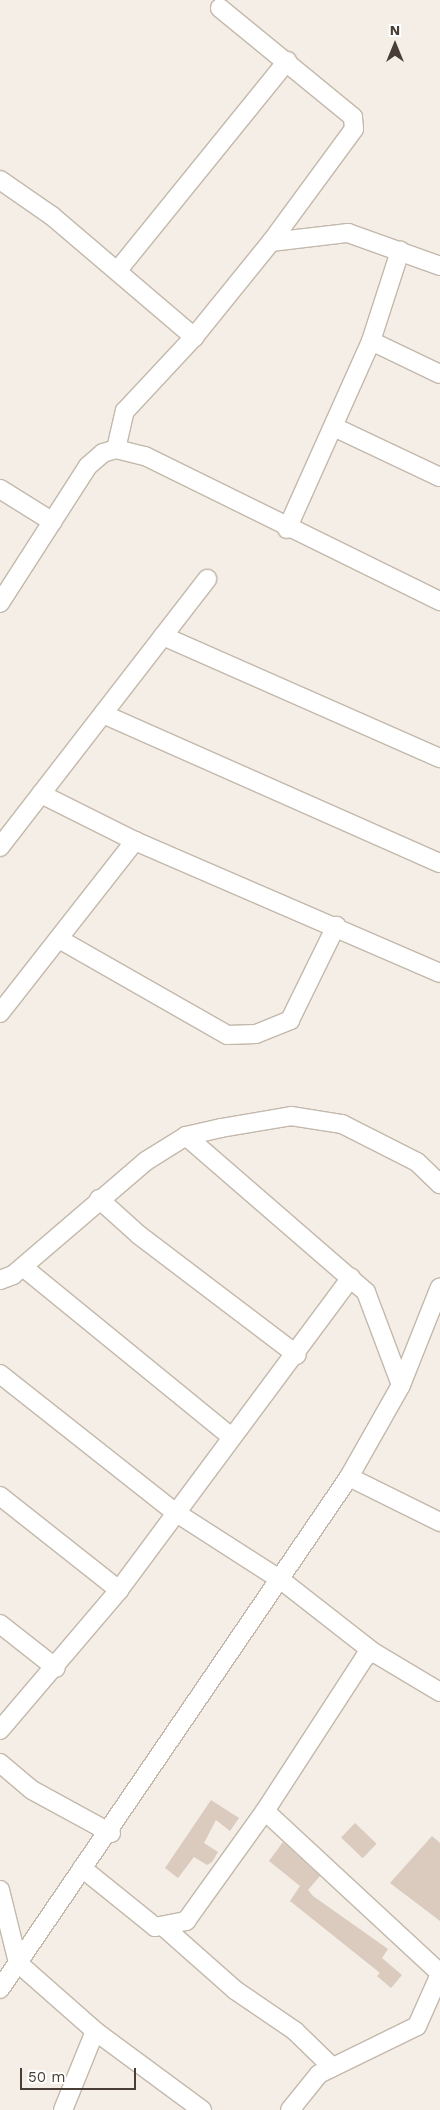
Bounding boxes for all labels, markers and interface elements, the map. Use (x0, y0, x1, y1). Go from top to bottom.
north arrow (370, 20, 420, 70)
text: N (390, 22, 400, 38)
scale bar (22, 2058, 139, 2090)
text: 50 m (28, 2068, 65, 2086)

